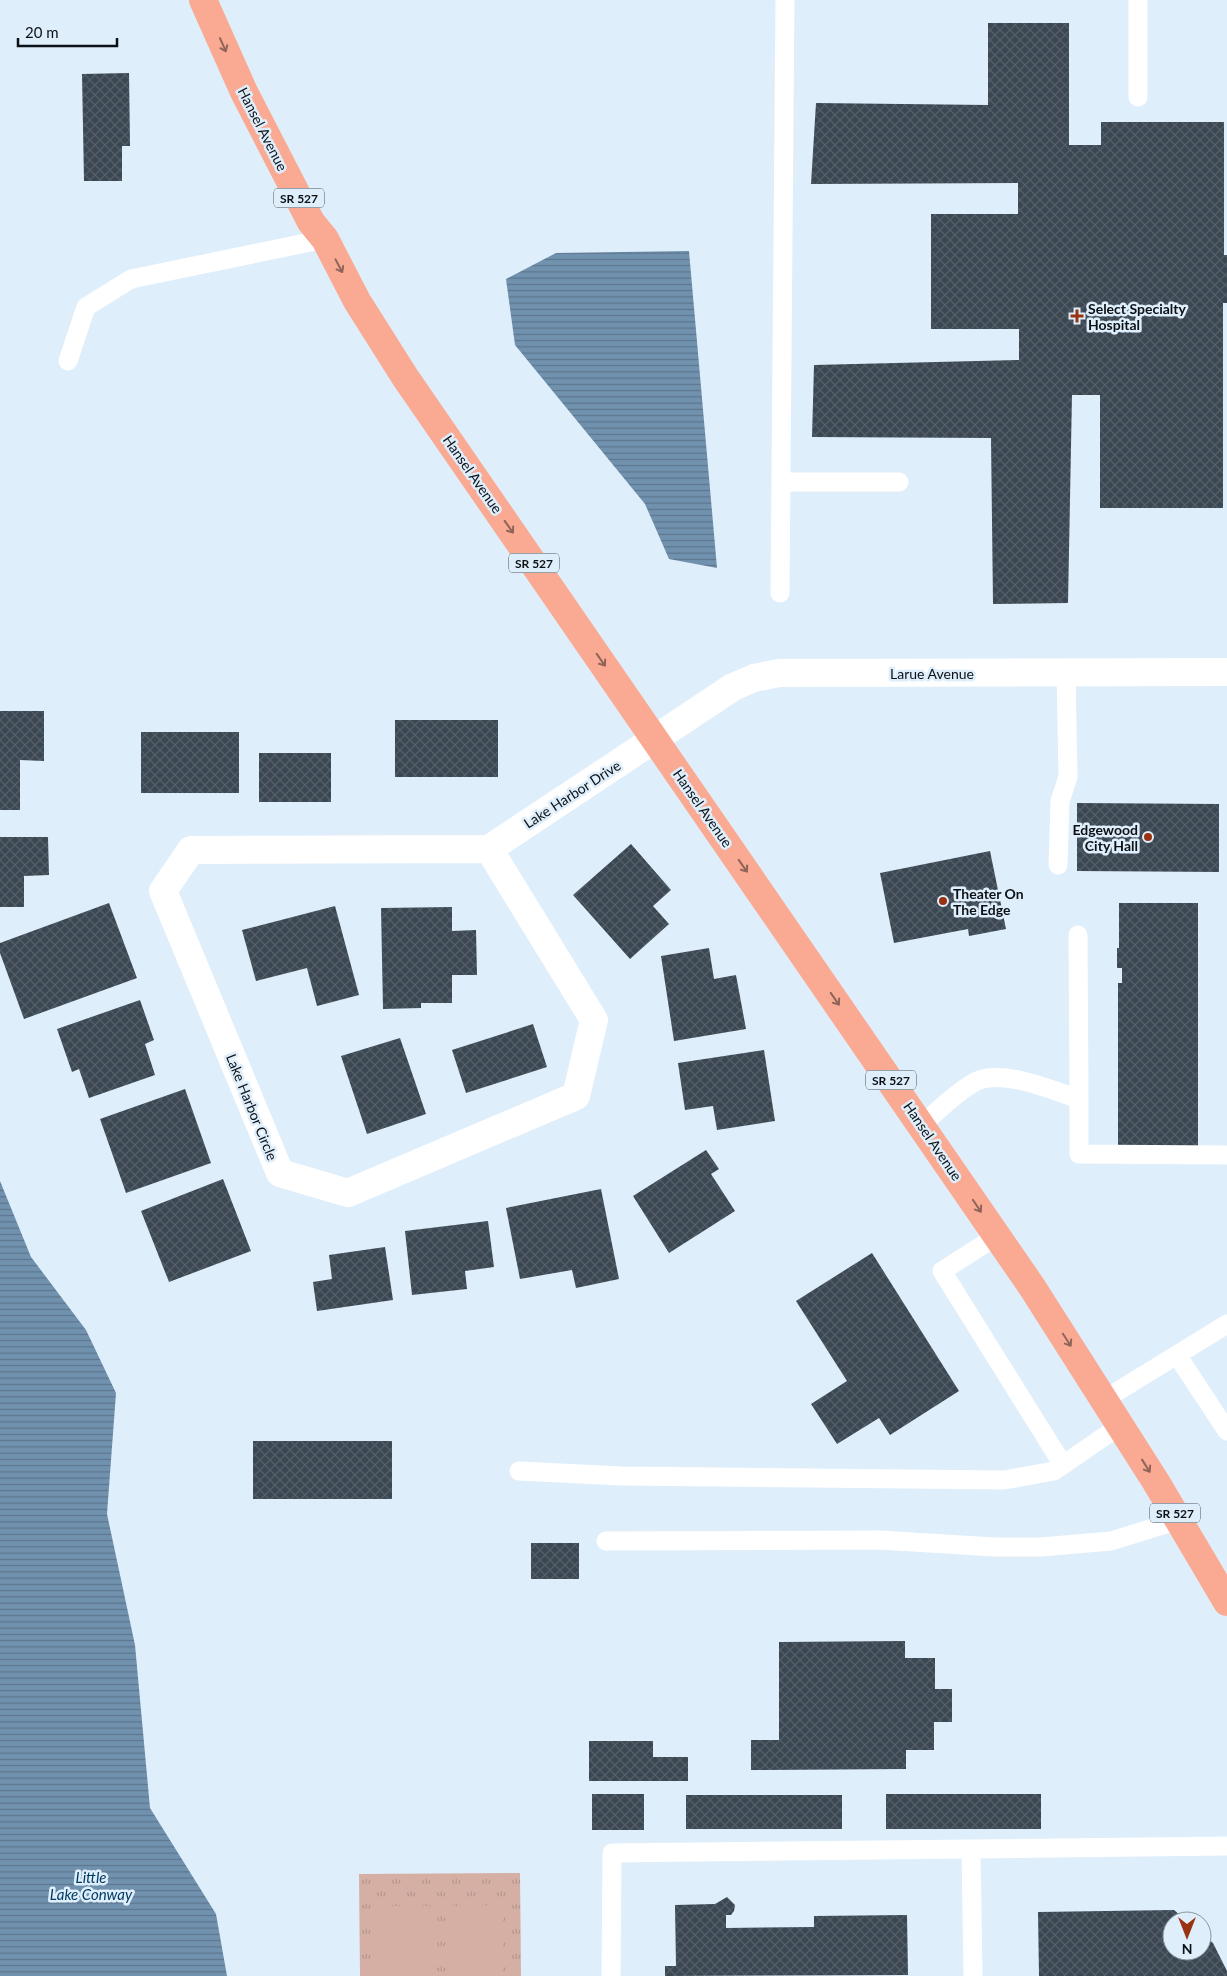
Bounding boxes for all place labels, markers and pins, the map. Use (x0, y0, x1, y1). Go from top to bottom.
place label: Select Specialty Hospital (1088, 300, 1187, 333)
marker: Select Specialty Hospital (1070, 309, 1084, 323)
place label: Edgewood City Hall (1072, 821, 1138, 854)
marker: Edgewood City Hall (1142, 831, 1154, 843)
place label: Theater On The Edge (953, 885, 1024, 918)
marker: Theater On The Edge (937, 895, 949, 907)

